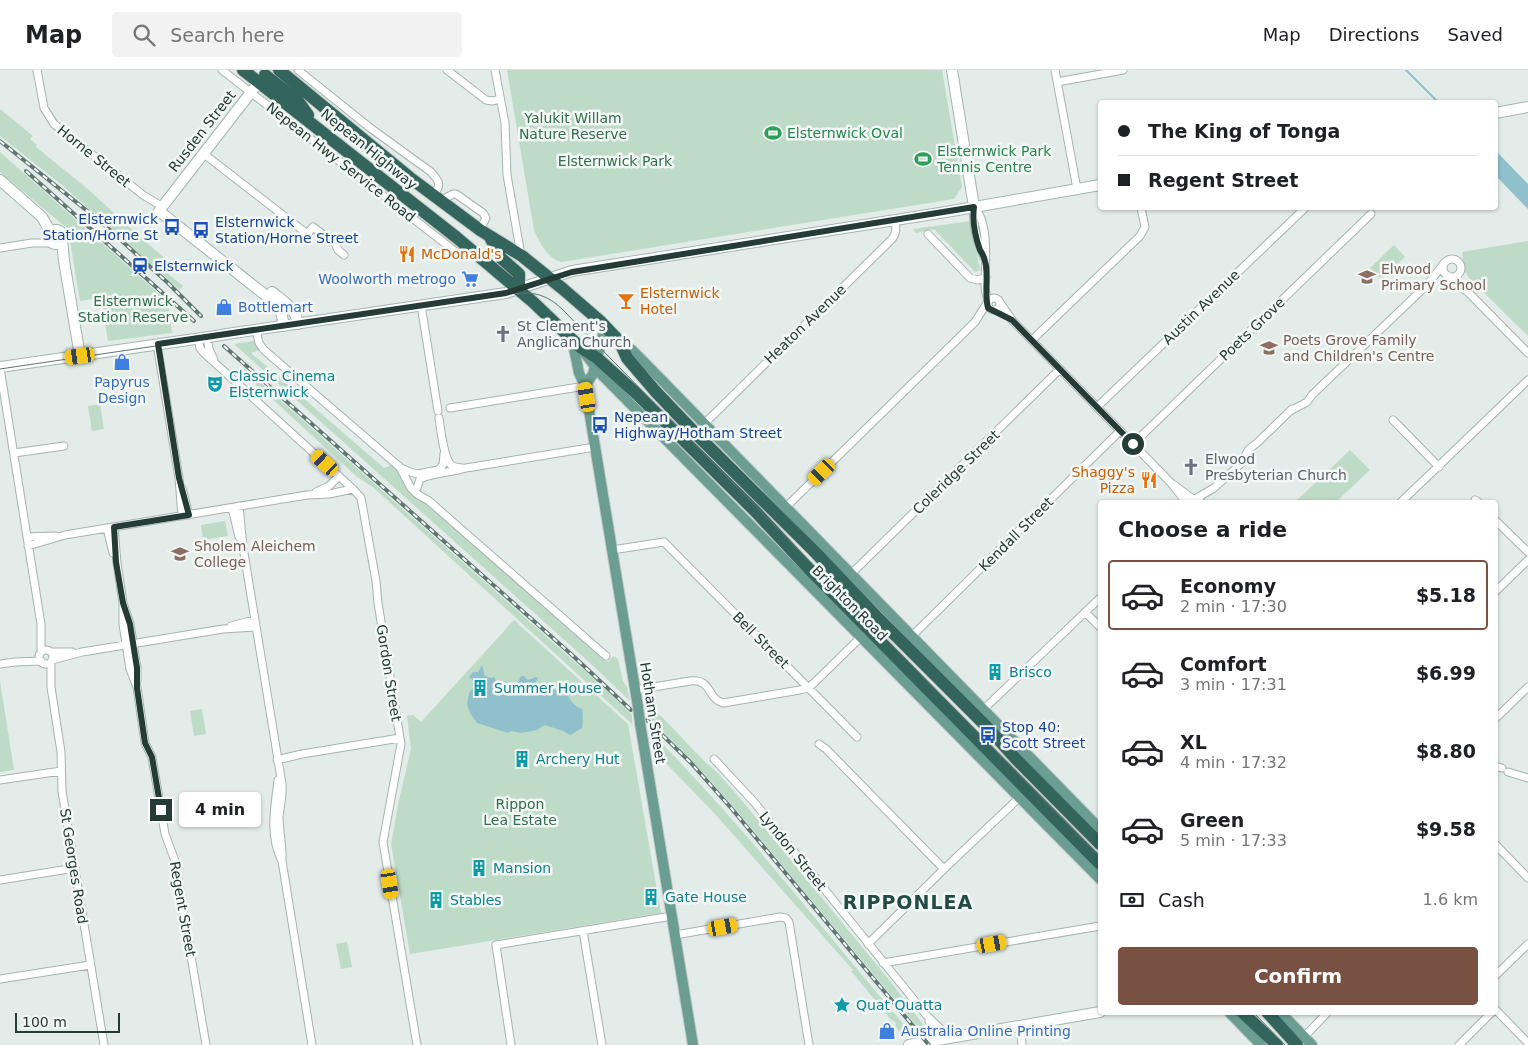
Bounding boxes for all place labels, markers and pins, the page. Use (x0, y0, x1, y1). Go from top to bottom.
sports icon: Elsternwick Oval (763, 123, 783, 143)
place label: Elsternwick Oval (787, 125, 903, 141)
place label: Elsternwick Park Tennis Centre (936, 143, 1052, 175)
sports icon: Elsternwick Park Tennis Centre (913, 149, 933, 169)
place label: Elsternwick Station/Horne St (43, 211, 159, 243)
place label: Elsternwick Station/Horne Street (215, 214, 359, 246)
bus stop icon: Elsternwick Station/Horne St (162, 217, 182, 237)
bus stop icon: Elsternwick Station/Horne Street (191, 220, 211, 240)
restaurant icon: McDonald's (397, 244, 417, 264)
place label: McDonald's (421, 246, 502, 262)
station icon: Elsternwick (130, 256, 150, 276)
place label: Elsternwick (154, 258, 235, 274)
place label: Elwood Primary School (1381, 261, 1486, 293)
school or university icon: Elwood Primary School (1357, 267, 1377, 287)
supermarket icon: Woolworth metrogo (460, 269, 480, 289)
place label: Woolworth metrogo (318, 271, 456, 287)
place label: Elsternwick Hotel (640, 285, 721, 317)
bar icon: Elsternwick Hotel (616, 291, 636, 311)
shop icon: Bottlemart (214, 297, 234, 317)
place label: Bottlemart (238, 299, 314, 315)
place label: St Clement's Anglican Church (517, 318, 631, 350)
church icon: St Clement's Anglican Church (493, 324, 513, 344)
place label: Poets Grove Family and Children's Centre (1283, 332, 1434, 364)
school or university icon: Poets Grove Family and Children's Centre (1259, 338, 1279, 358)
shop icon: Papyrus Design (112, 352, 132, 372)
place label: Classic Cinema Elsternwick (229, 368, 335, 400)
place label: Papyrus Design (94, 374, 150, 406)
theatre icon: Classic Cinema Elsternwick (205, 374, 225, 394)
place label: Nepean Highway/Hotham Street (614, 409, 782, 441)
bus stop icon: Nepean Highway/Hotham Street (590, 415, 610, 435)
place label: Elwood Presbyterian Church (1205, 451, 1347, 483)
church icon: Elwood Presbyterian Church (1181, 457, 1201, 477)
place label: Shaggy's Pizza (1071, 464, 1135, 496)
restaurant icon: Shaggy's Pizza (1139, 470, 1159, 490)
place label: Sholem Aleichem College (194, 538, 316, 570)
school or university icon: Sholem Aleichem College (170, 544, 190, 564)
building icon: Brisco (985, 662, 1005, 682)
place label: Brisco (1009, 664, 1052, 680)
building icon: Summer House (470, 678, 490, 698)
place label: Summer House (494, 680, 602, 696)
place label: Stop 40: Scott Street (1002, 719, 1086, 751)
bus stop icon: Stop 40: Scott Street (978, 725, 998, 745)
building icon: Archery Hut (512, 749, 532, 769)
place label: Archery Hut (536, 751, 620, 767)
building icon: Mansion (469, 858, 489, 878)
place label: Mansion (493, 860, 551, 876)
building icon: Gate House (641, 887, 661, 907)
place label: Gate House (665, 889, 747, 905)
building icon: Stables (426, 890, 446, 910)
place label: Stables (450, 892, 502, 908)
place icon: Quat Quatta (832, 995, 852, 1015)
place label: Quat Quatta (856, 997, 942, 1013)
shop icon: Australia Online Printing (877, 1021, 897, 1041)
place label: Australia Online Printing (901, 1023, 1071, 1039)

